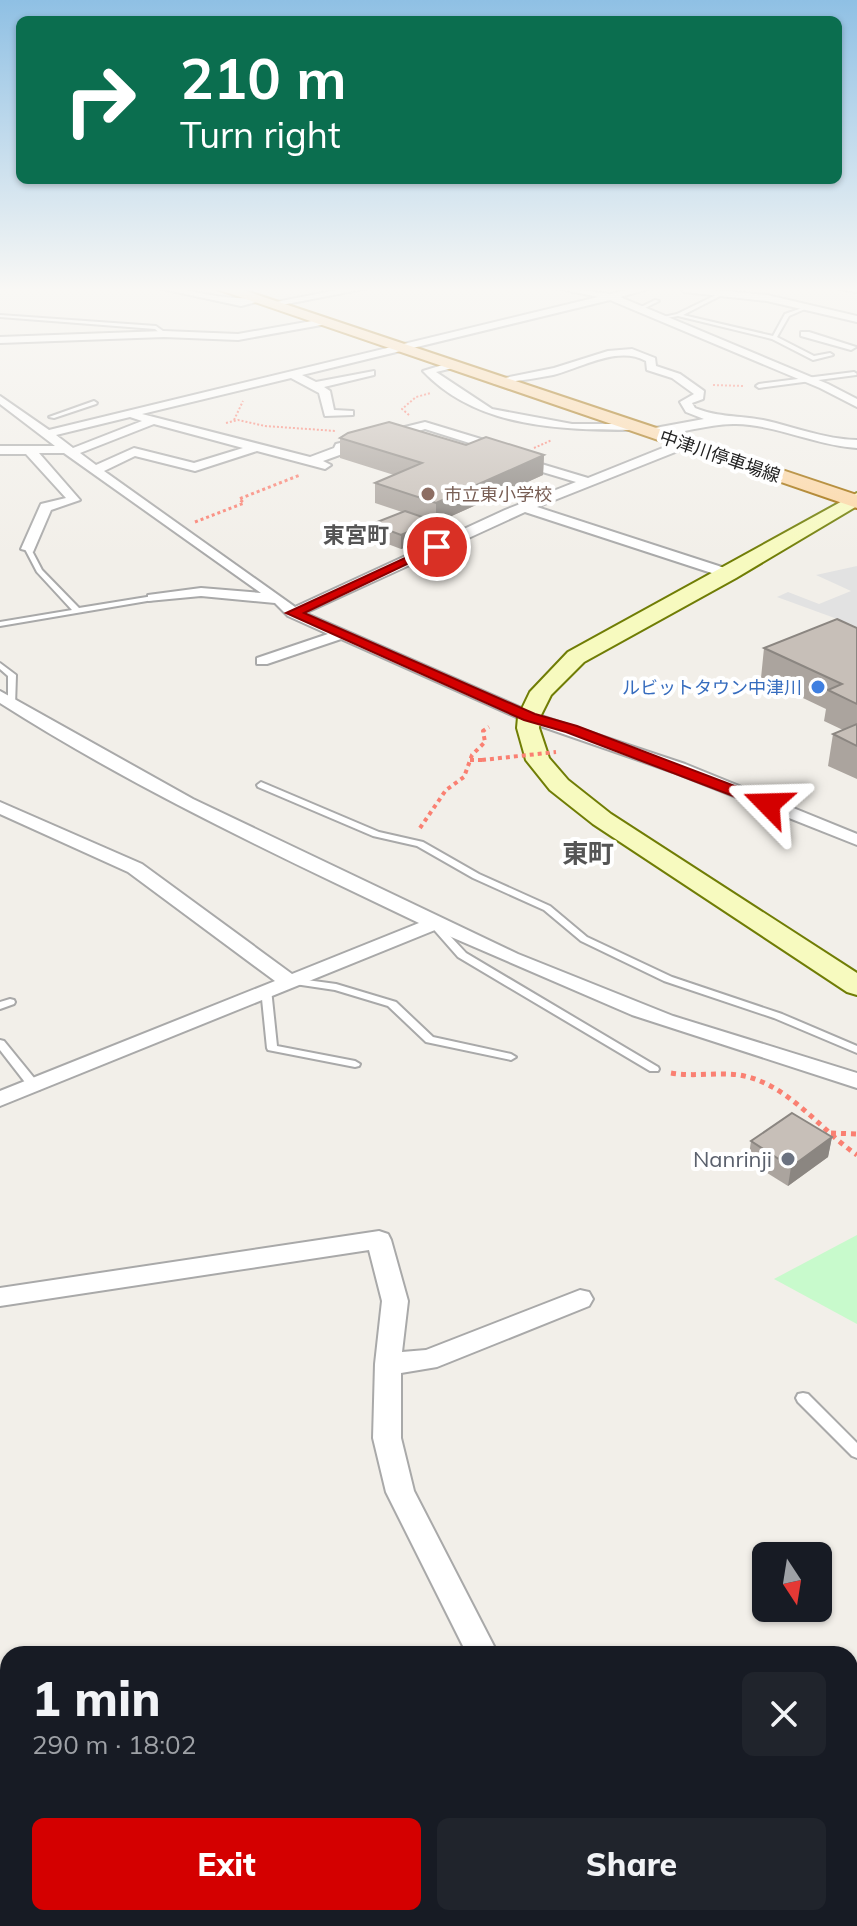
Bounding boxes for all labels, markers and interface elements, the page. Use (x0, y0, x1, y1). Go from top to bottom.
text: 210 m (180, 43, 347, 113)
icon: right (48, 48, 152, 152)
text: Turn right (180, 112, 341, 157)
street label: 中津川停車場線 (657, 425, 783, 487)
place label: 市立東小学校 (444, 483, 552, 506)
marker: 市立東小学校 (419, 485, 437, 503)
pin (403, 513, 471, 581)
district label: 東宮町 (323, 521, 389, 549)
icon: arrive (415, 525, 459, 569)
place label: ルビットタウン中津川 (622, 676, 802, 699)
marker: ルビットタウン中津川 (809, 678, 827, 696)
position arrow (726, 762, 810, 846)
district label: 東町 (562, 837, 614, 870)
place label: Nanrinji (693, 1145, 772, 1173)
marker: Nanrinji (779, 1150, 797, 1168)
north arrow (752, 1542, 832, 1622)
map controls (752, 1542, 832, 1622)
text: 1 min (32, 1668, 161, 1728)
button: close (742, 1672, 826, 1756)
text: 290 m · 18:02 (32, 1728, 196, 1761)
button: Exit (32, 1818, 421, 1910)
button: Share (437, 1818, 826, 1910)

